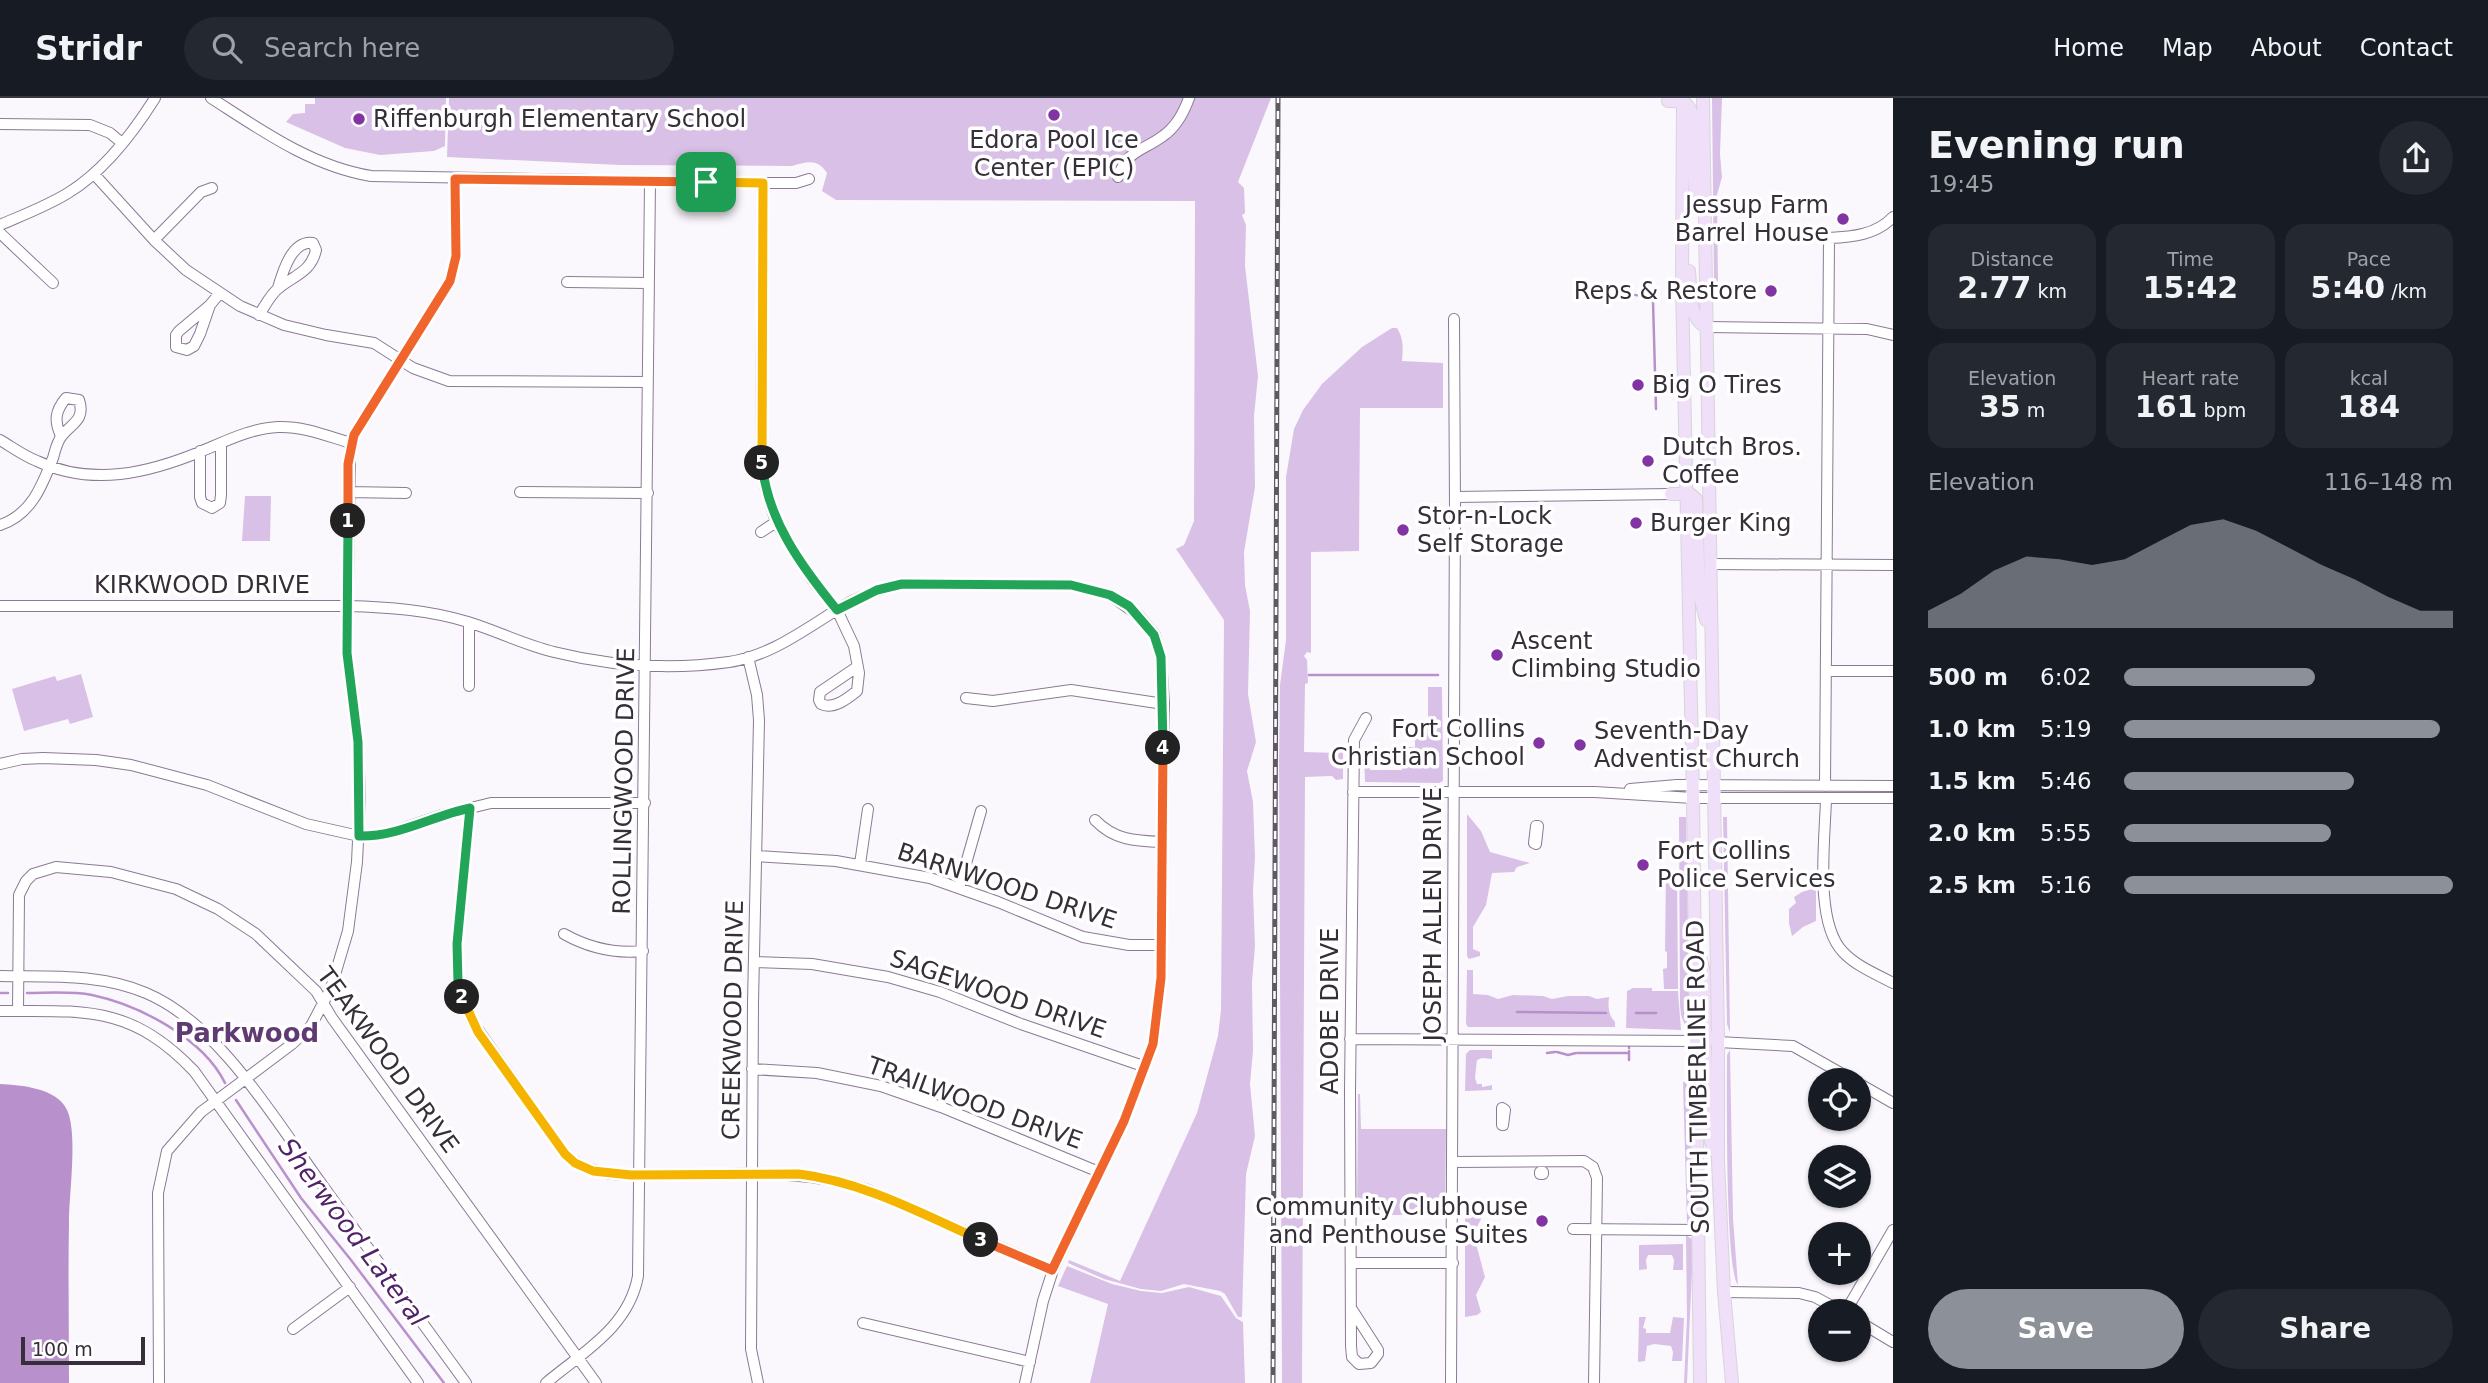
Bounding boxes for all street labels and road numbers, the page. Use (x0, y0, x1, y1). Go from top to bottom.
street label: KIRKWOOD DRIVE (94, 571, 310, 599)
street label: ROLLINGWOOD DRIVE (608, 647, 640, 915)
street label: JOSEPH ALLEN DRIVE (1419, 787, 1447, 1043)
street label: BARNWOOD DRIVE (894, 837, 1120, 935)
street label: CREEKWOOD DRIVE (717, 900, 749, 1140)
street label: SOUTH TIMBERLINE ROAD (1681, 920, 1715, 1234)
street label: ADOBE DRIVE (1316, 928, 1344, 1094)
street label: SAGEWOOD DRIVE (886, 944, 1110, 1044)
street label: TEAKWOOD DRIVE (311, 961, 465, 1158)
street label: TRAILWOOD DRIVE (863, 1051, 1086, 1155)

